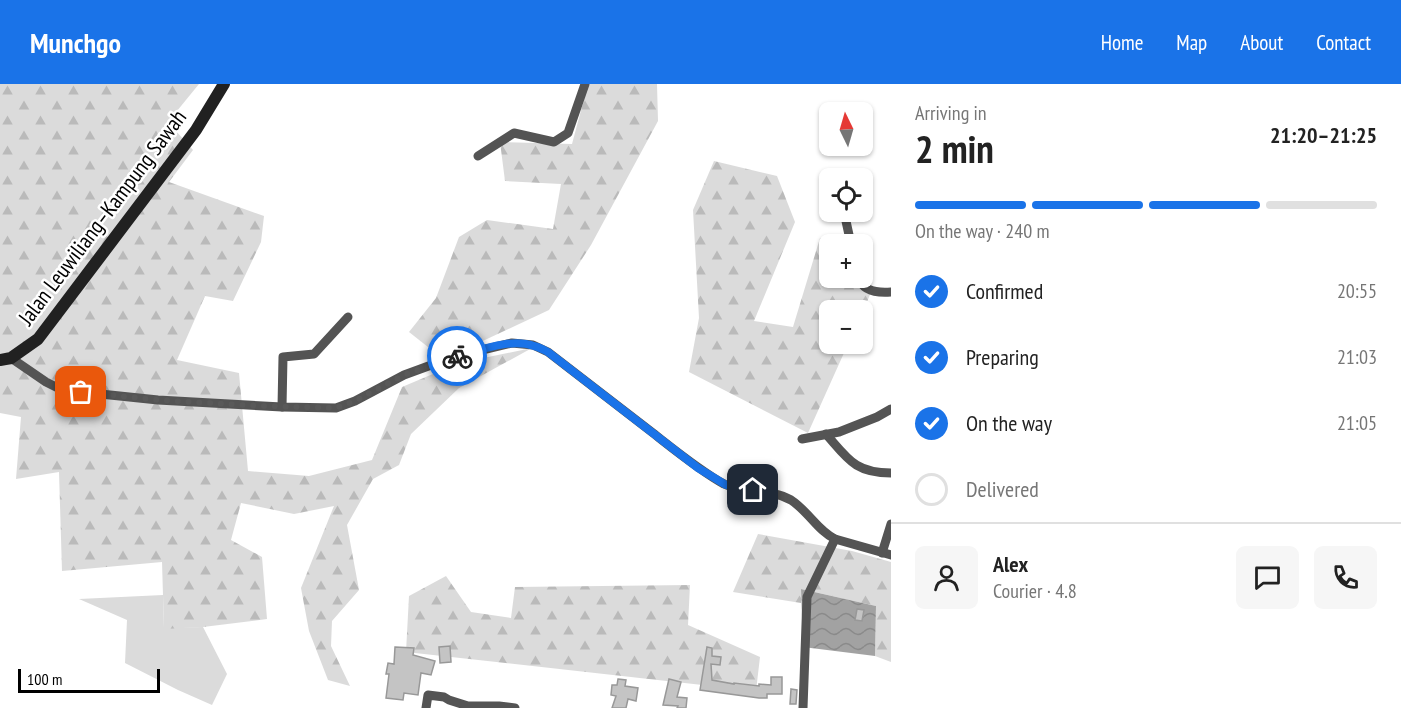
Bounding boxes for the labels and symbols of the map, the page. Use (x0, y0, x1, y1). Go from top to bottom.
north arrow (819, 102, 873, 156)
street label: Jalan Leuwiliang–Kampung Sawah (11, 104, 192, 331)
courier (427, 326, 487, 386)
pin (55, 366, 106, 417)
pin (727, 464, 778, 515)
scale bar (18, 666, 160, 694)

